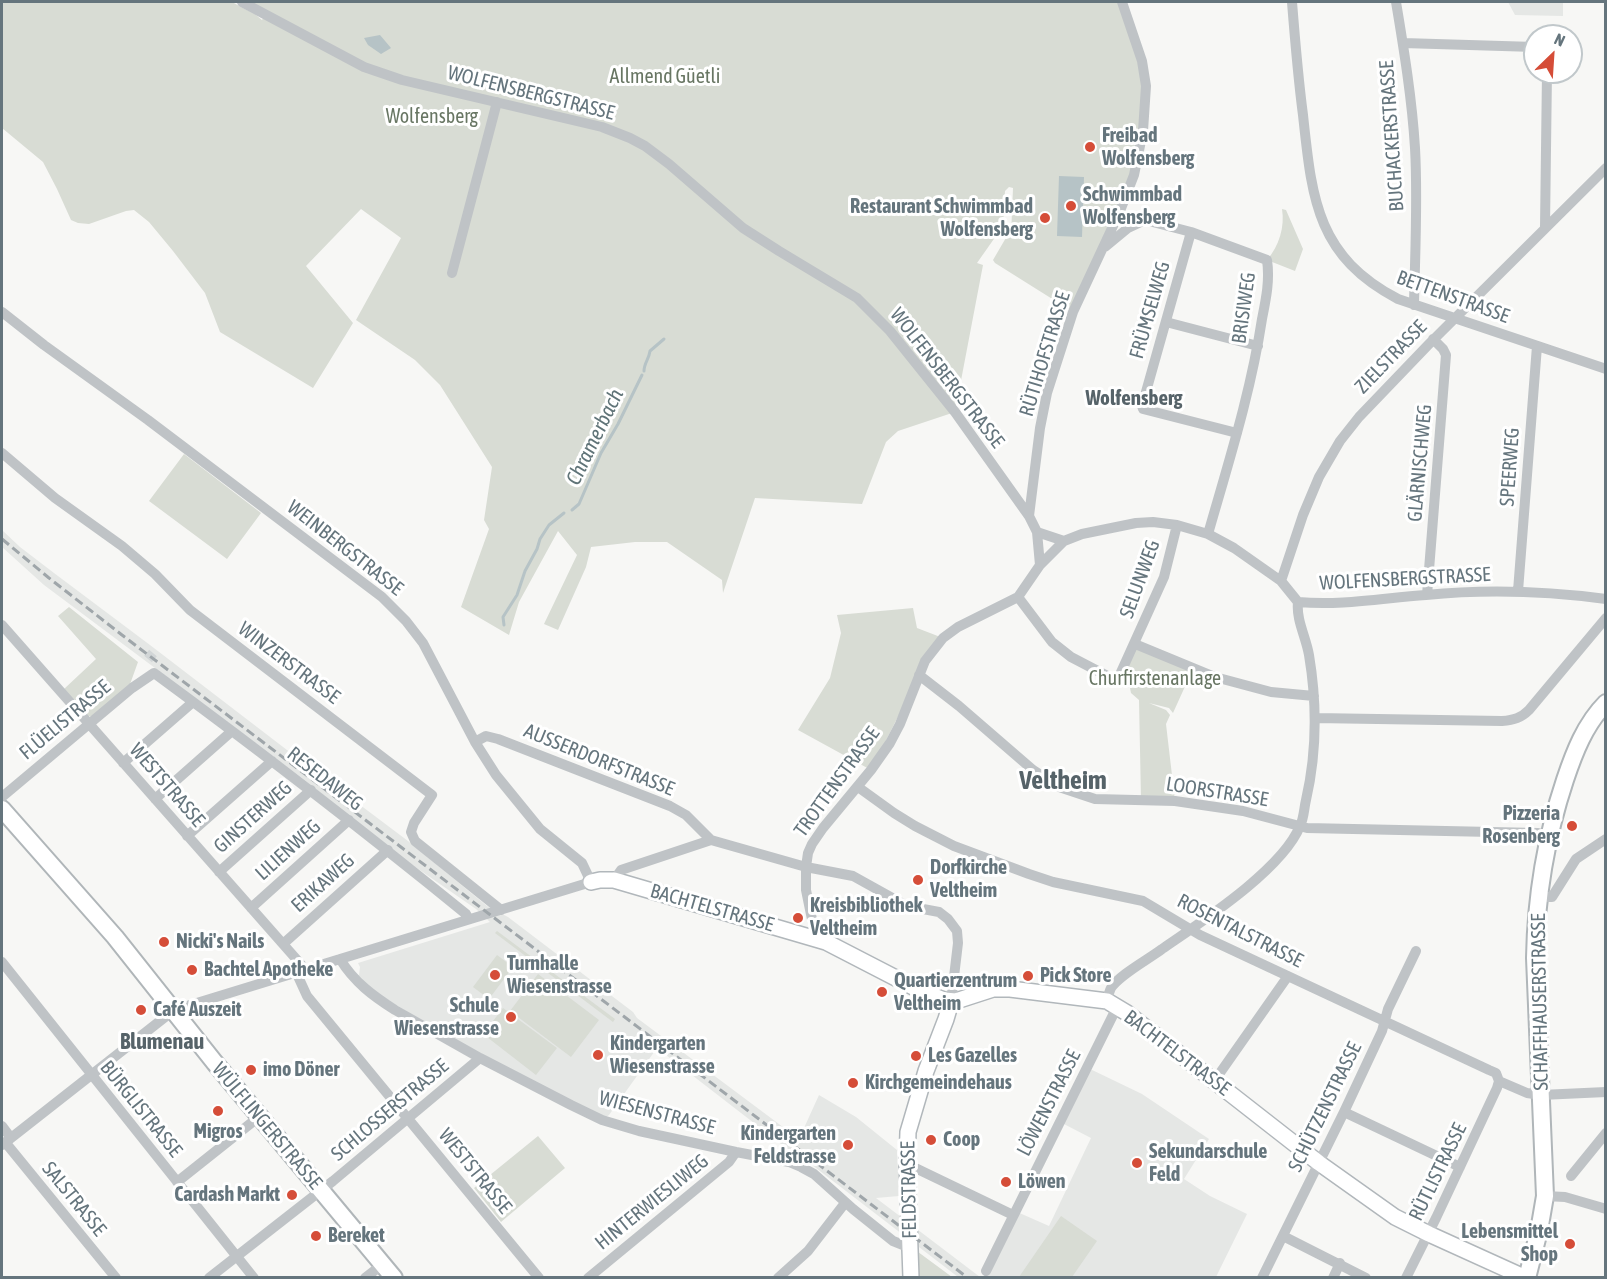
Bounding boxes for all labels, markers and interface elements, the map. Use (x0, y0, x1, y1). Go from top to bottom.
north arrow (1523, 24, 1583, 84)
text: N (1552, 29, 1568, 50)
street label: BUCHACKERSTRASSE (1375, 60, 1409, 212)
street label: WOLFENSBERGSTRASSE (445, 61, 617, 125)
park label: Allmend Güetli (610, 65, 720, 89)
park label: Wolfensberg (386, 105, 478, 129)
place label: Freibad Wolfensberg (1102, 124, 1194, 171)
marker: Freibad Wolfensberg (1083, 140, 1097, 154)
place label: Schwimmbad Wolfensberg (1083, 183, 1182, 230)
place label: Restaurant Schwimmbad Wolfensberg (850, 195, 1033, 242)
marker: Schwimmbad Wolfensberg (1064, 199, 1078, 213)
marker: Restaurant Schwimmbad Wolfensberg (1038, 211, 1052, 225)
street label: FRÜMSELWEG (1125, 258, 1175, 362)
street label: BETTENSTRASSE (1393, 266, 1513, 328)
street label: BRISIWEG (1227, 271, 1261, 345)
street label: RÜTIHOFSTRASSE (1015, 289, 1075, 419)
street label: WOLFENSBERGSTRASSE (885, 303, 1009, 453)
street label: ZIELSTRASSE (1350, 315, 1432, 399)
water label: Chramerbach (561, 385, 629, 489)
district label: Wolfensberg (1085, 385, 1183, 411)
street label: GLÄRNISCHWEG (1403, 403, 1437, 523)
street label: SPEERWEG (1495, 427, 1525, 507)
street label: WEINBERGSTRASSE (282, 495, 408, 601)
street label: SELUNWEG (1115, 536, 1165, 622)
street label: WOLFENSBERGSTRASSE (1319, 563, 1491, 595)
street label: WINZERSTRASSE (233, 617, 345, 709)
park label: Churfirstenanlage (1089, 667, 1221, 691)
street label: FLÜELISTRASSE (15, 675, 115, 765)
street label: AUSSERDORFSTRASSE (520, 719, 678, 801)
street label: TROTTENSTRASSE (789, 722, 885, 842)
street label: WESTSTRASSE (124, 738, 210, 832)
street label: RESEDAWEG (282, 742, 368, 816)
district label: Veltheim (1019, 765, 1107, 797)
street label: LOORSTRASSE (1164, 772, 1270, 812)
street label: GINSTERWEG (209, 776, 297, 858)
place label: Pizzeria Rosenberg (1482, 802, 1560, 849)
street label: LILIENWEG (250, 814, 326, 886)
marker: Pizzeria Rosenberg (1565, 819, 1579, 833)
street label: ERIKAWEG (287, 849, 359, 917)
place label: Dorfkirche Veltheim (930, 856, 1007, 903)
marker: Dorfkirche Veltheim (911, 873, 925, 887)
street label: BACHTELSTRASSE (648, 879, 776, 937)
street label: ROSENTALSTRASSE (1173, 889, 1307, 973)
place label: Kreisbibliothek Veltheim (810, 894, 923, 941)
marker: Kreisbibliothek Veltheim (791, 911, 805, 925)
street label: SCHAFFHAUSERSTRASSE (1526, 913, 1554, 1091)
place label: Nicki's Nails (176, 930, 264, 954)
marker: Nicki's Nails (157, 935, 171, 949)
place label: Turnhalle Wiesenstrasse (507, 952, 612, 999)
place label: Bachtel Apotheke (204, 958, 333, 982)
marker: Bachtel Apotheke (185, 963, 199, 977)
place label: Pick Store (1040, 964, 1111, 988)
marker: Turnhalle Wiesenstrasse (488, 968, 502, 982)
place label: Quartierzentrum Veltheim (894, 969, 1017, 1016)
marker: Pick Store (1021, 969, 1035, 983)
marker: Quartierzentrum Veltheim (875, 985, 889, 999)
place label: Schule Wiesenstrasse (394, 994, 499, 1041)
place label: Café Auszeit (153, 998, 242, 1022)
marker: Café Auszeit (134, 1003, 148, 1017)
street label: BACHTELSTRASSE (1119, 1005, 1235, 1101)
marker: Schule Wiesenstrasse (504, 1010, 518, 1024)
district label: Blumenau (120, 1029, 204, 1055)
place label: Kindergarten Wiesenstrasse (610, 1032, 715, 1079)
street label: SCHÜTZENSTRASSE (1283, 1038, 1367, 1176)
place label: Les Gazelles (928, 1044, 1017, 1068)
street label: LÖWENSTRASSE (1012, 1046, 1086, 1160)
marker: Kindergarten Wiesenstrasse (591, 1048, 605, 1062)
marker: Les Gazelles (909, 1049, 923, 1063)
street label: SCHLOSSERSTRASSE (326, 1054, 454, 1166)
street label: BÜRGLISTRASSE (95, 1056, 187, 1162)
street label: WÜLFLINGERSTRASSE (207, 1058, 327, 1194)
place label: imo Döner (263, 1058, 339, 1082)
marker: imo Döner (244, 1063, 258, 1077)
place label: Kirchgemeindehaus (865, 1071, 1012, 1095)
marker: Kirchgemeindehaus (846, 1076, 860, 1090)
street label: WIESENSTRASSE (596, 1086, 718, 1140)
marker: Migros (211, 1104, 225, 1118)
street label: RÜTLISTRASSE (1404, 1119, 1472, 1225)
place label: Migros (194, 1120, 242, 1144)
place label: Kindergarten Feldstrasse (741, 1122, 836, 1169)
street label: WESTSTRASSE (433, 1124, 517, 1218)
place label: Coop (943, 1128, 980, 1152)
marker: Coop (924, 1133, 938, 1147)
marker: Kindergarten Feldstrasse (841, 1138, 855, 1152)
place label: Sekundarschule Feld (1149, 1140, 1267, 1187)
street label: FELDSTRASSE (896, 1141, 922, 1239)
street label: HINTERWIESLIWEG (591, 1149, 713, 1255)
marker: Sekundarschule Feld (1130, 1156, 1144, 1170)
street label: SALSTRASSE (37, 1157, 111, 1241)
place label: Löwen (1018, 1170, 1065, 1194)
marker: Löwen (999, 1175, 1013, 1189)
place label: Cardash Markt (174, 1183, 280, 1207)
marker: Cardash Markt (285, 1188, 299, 1202)
place label: Lebensmittel Shop (1461, 1220, 1558, 1267)
place label: Bereket (328, 1224, 385, 1248)
marker: Bereket (309, 1229, 323, 1243)
marker: Lebensmittel Shop (1563, 1237, 1577, 1251)

